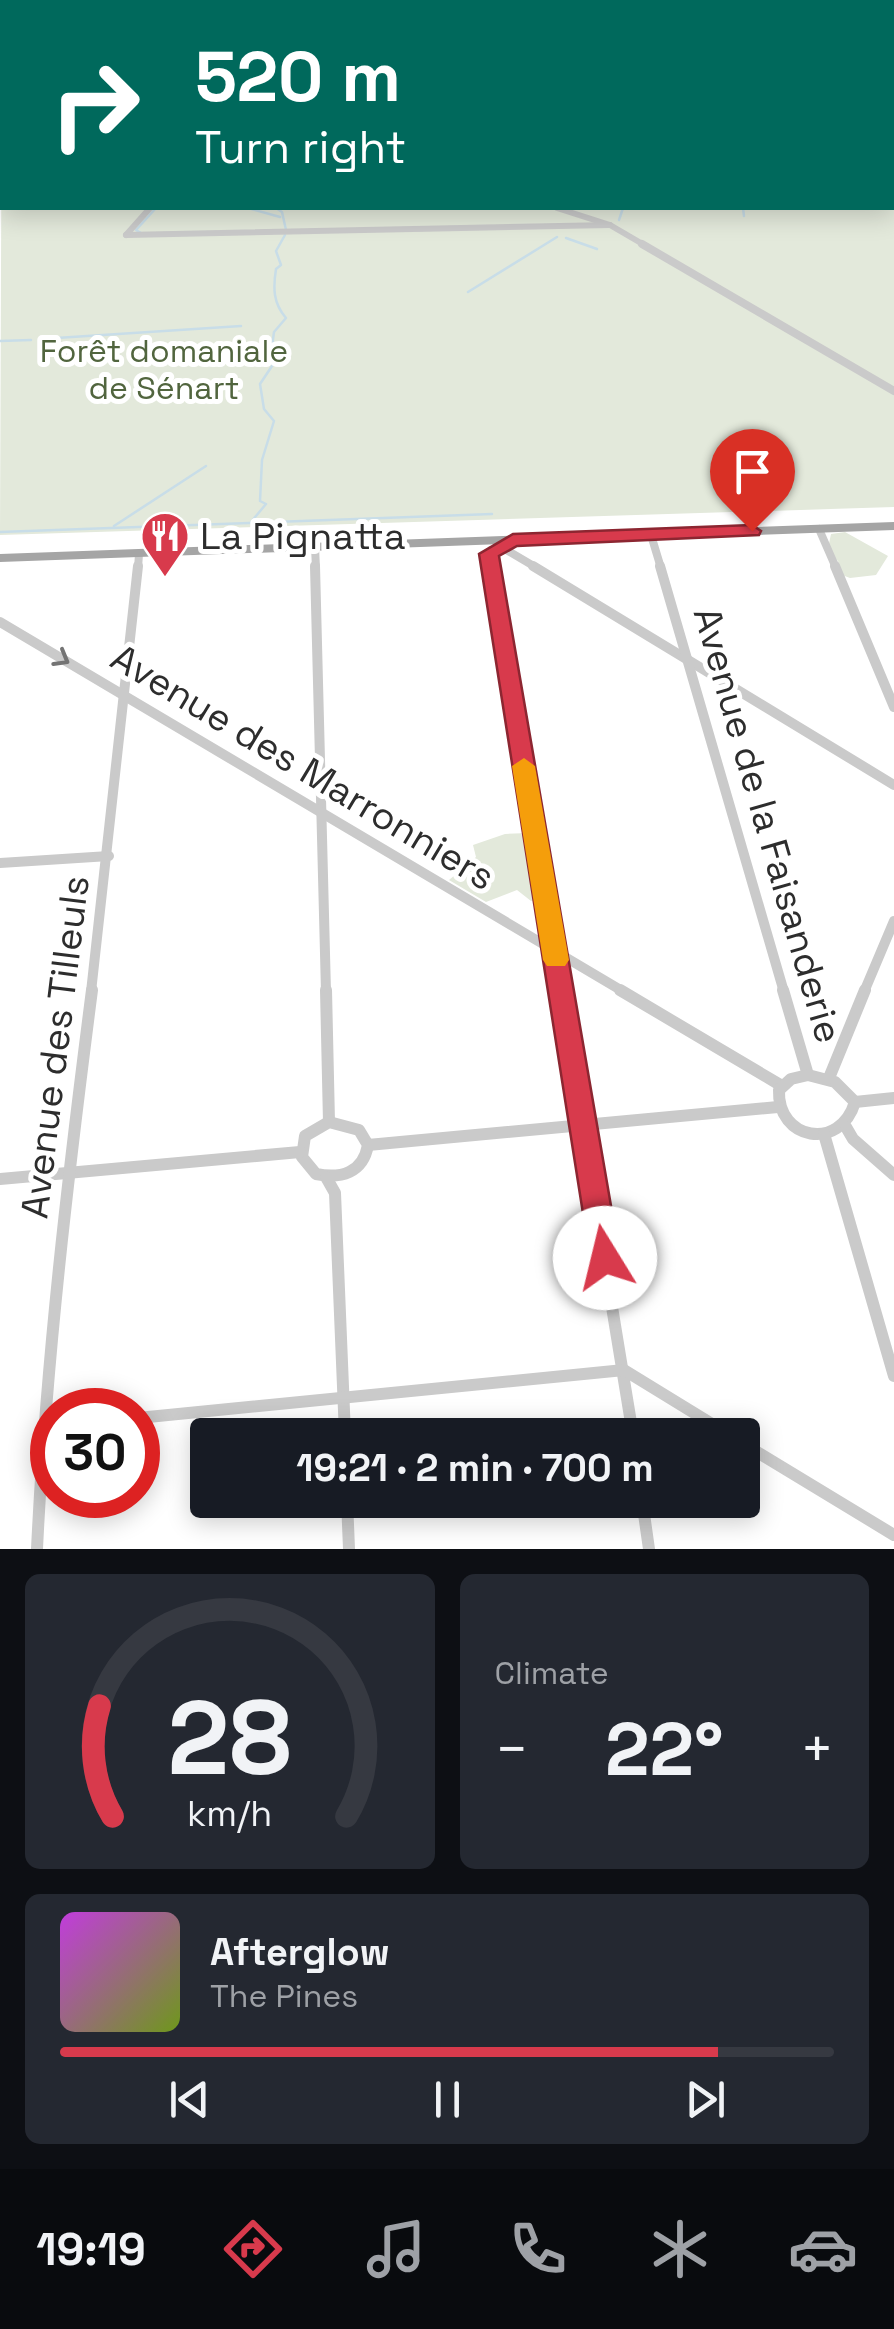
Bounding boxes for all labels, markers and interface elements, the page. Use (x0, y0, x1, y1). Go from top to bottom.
text: 520 m (195, 32, 401, 121)
icon: right (30, 40, 160, 170)
text: Turn right (195, 119, 406, 176)
park label: Forêt domaniale de Sénart (40, 331, 288, 408)
pin (710, 429, 795, 532)
icon: arrive (725, 444, 780, 499)
restaurant icon: La Pignatta (139, 510, 191, 578)
place label: La Pignatta (200, 512, 406, 560)
street label: Avenue de la Faisanderie (683, 602, 853, 1048)
street label: Avenue des Marronniers (102, 633, 504, 901)
one-way arrow (51, 647, 69, 666)
street label: Avenue des Tilleuls (10, 873, 100, 1221)
position arrow (553, 1206, 657, 1310)
speed limit sign: 30 (30, 1388, 160, 1518)
text: 19:21 · 2 min · 700 m (296, 1444, 654, 1492)
text: Climate (495, 1653, 609, 1693)
text: 28 (168, 1672, 292, 1804)
text: 22° (605, 1701, 724, 1797)
text: − (495, 1714, 529, 1784)
text: + (800, 1714, 834, 1784)
text: km/h (187, 1791, 272, 1836)
text: Afterglow (210, 1928, 390, 1976)
text: The Pines (210, 1976, 358, 2016)
icon: previous (162, 2072, 217, 2127)
icon: pause (420, 2072, 475, 2127)
icon: next (678, 2072, 733, 2127)
icon: directions (218, 2214, 288, 2284)
icon: music (361, 2214, 431, 2284)
icon: phone (503, 2214, 573, 2284)
icon: climate (645, 2214, 715, 2284)
icon: car (788, 2214, 858, 2284)
text: 19:19 (36, 2221, 146, 2278)

